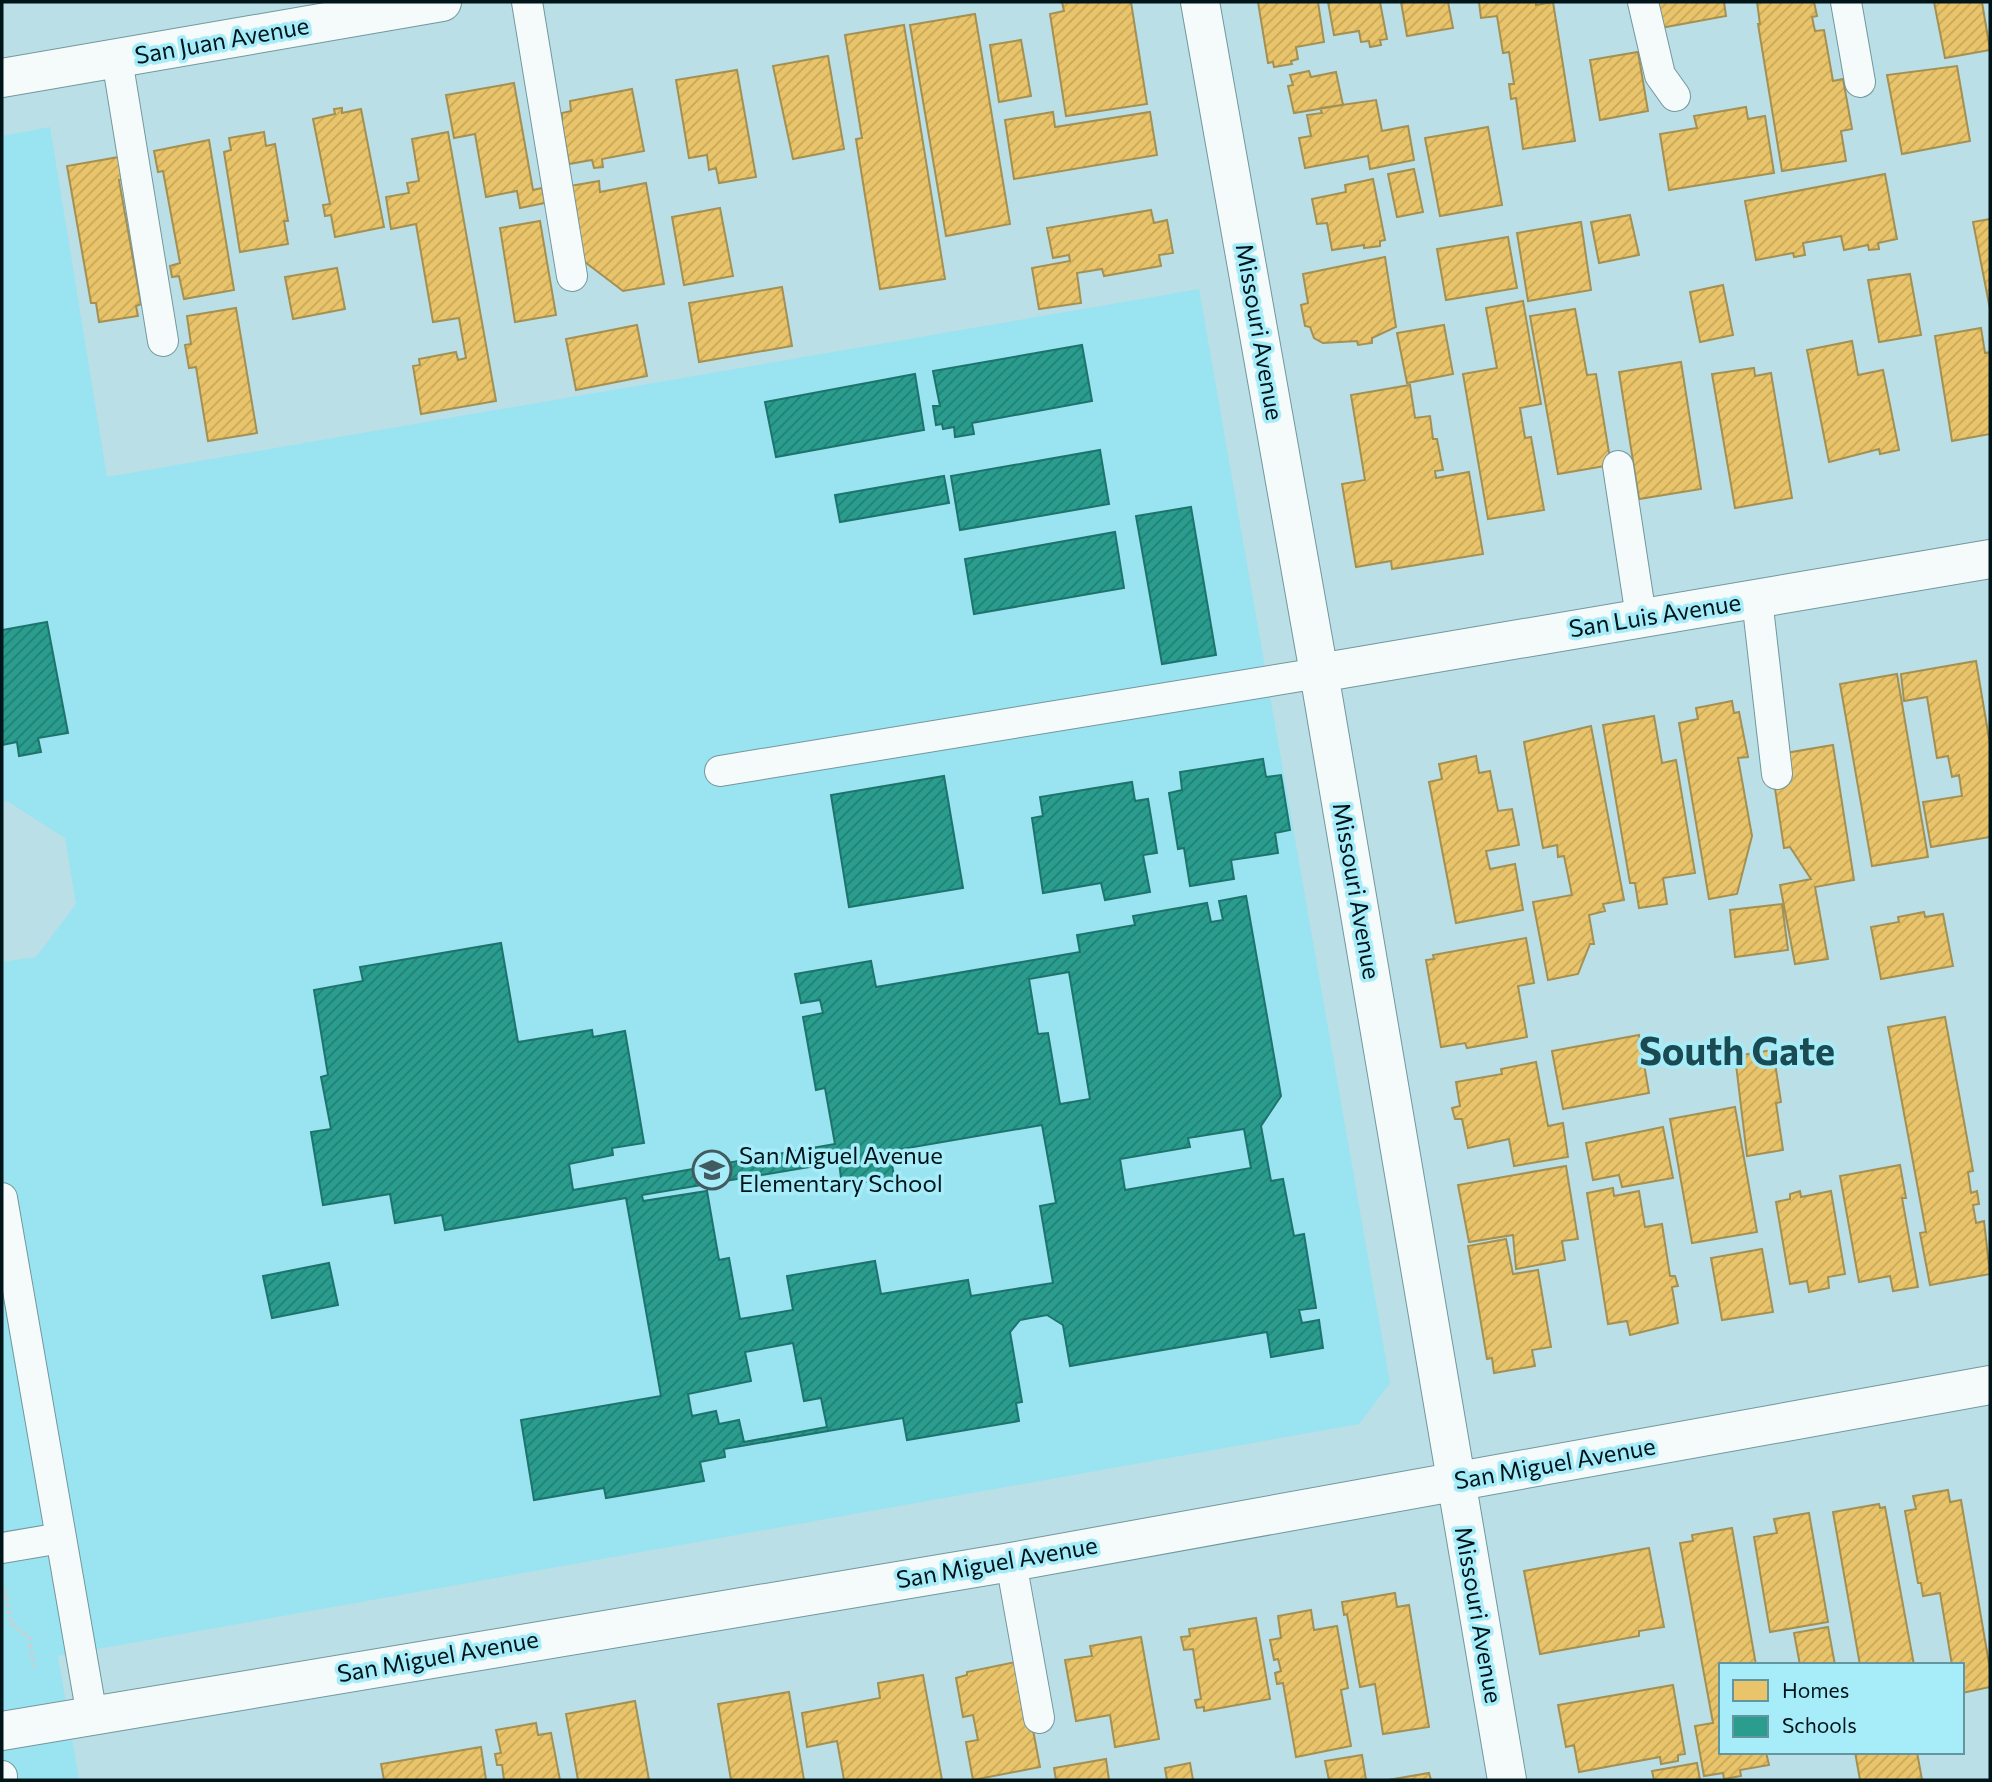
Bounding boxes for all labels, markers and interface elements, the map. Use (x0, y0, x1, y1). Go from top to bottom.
street label: San Juan Avenue (132, 10, 311, 69)
street label: Missouri Avenue (1231, 241, 1290, 422)
street label: San Luis Avenue (1567, 587, 1743, 642)
street label: Missouri Avenue (1328, 800, 1387, 981)
district label: South Gate (1639, 1026, 1835, 1073)
place label: San Miguel Avenue Elementary School (739, 1140, 943, 1197)
school or university icon: San Miguel Avenue Elementary School (691, 1149, 733, 1191)
street label: San Miguel Avenue (1452, 1431, 1658, 1495)
street label: Missouri Avenue (1450, 1524, 1509, 1705)
street label: San Miguel Avenue (894, 1530, 1100, 1594)
street label: San Miguel Avenue (335, 1624, 541, 1688)
legend (1719, 1663, 1964, 1754)
text: Homes (1782, 1677, 1849, 1702)
text: Schools (1782, 1712, 1857, 1737)

